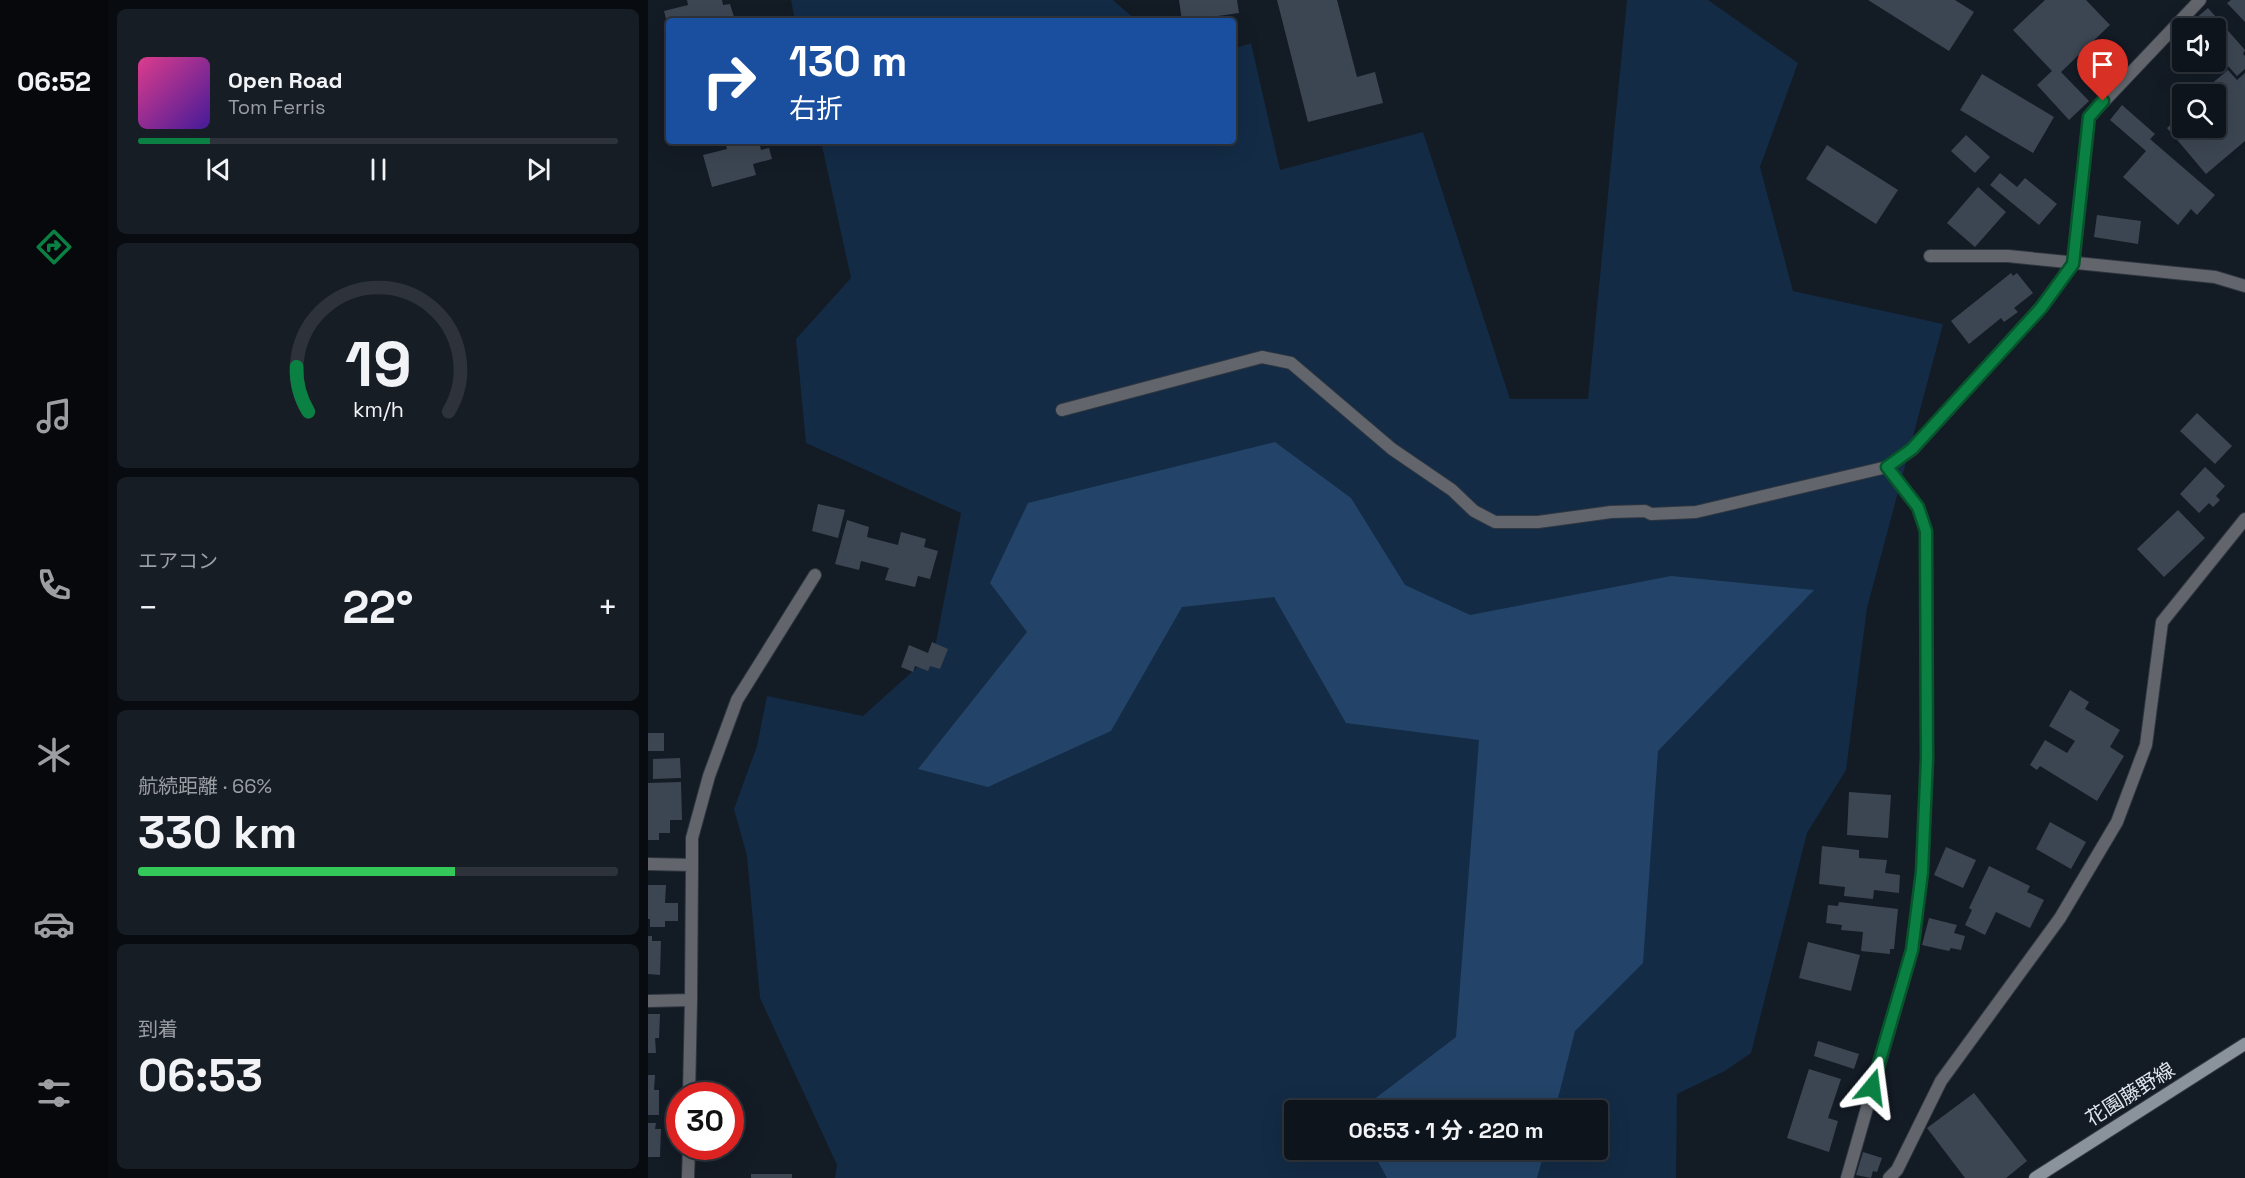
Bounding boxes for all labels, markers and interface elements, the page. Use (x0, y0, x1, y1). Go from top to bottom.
map controls (2172, 18, 2226, 138)
button: sound (2172, 18, 2226, 72)
text: 130 m (789, 35, 907, 88)
pin (2077, 39, 2128, 101)
icon: right (690, 42, 768, 120)
icon: arrive (2086, 48, 2119, 81)
text: 06:52 (17, 64, 91, 99)
text: Open Road (228, 66, 343, 94)
button: search (2172, 84, 2226, 138)
text: 右折 (789, 91, 843, 126)
text: Tom Ferris (228, 94, 326, 120)
icon: previous (202, 153, 235, 186)
icon: pause (362, 153, 395, 186)
icon: next (522, 153, 555, 186)
icon: directions (33, 226, 75, 268)
text: 19 (345, 325, 411, 404)
icon: music (33, 395, 75, 437)
text: km/h (352, 397, 404, 424)
text: エアコン (138, 548, 218, 574)
icon: phone (33, 564, 75, 606)
text: 22° (342, 579, 414, 636)
text: − (138, 587, 158, 629)
text: + (598, 587, 618, 629)
icon: climate (33, 734, 75, 776)
text: 航続距離 · 66% (138, 773, 272, 799)
text: 330 km (138, 804, 297, 861)
icon: car (33, 903, 75, 945)
text: 到着 (138, 1016, 178, 1042)
text: 06:53 (138, 1047, 263, 1104)
position arrow (1840, 1055, 1904, 1119)
street label: 花園藤野線 (2081, 1056, 2179, 1132)
icon: filters (33, 1072, 75, 1114)
speed limit sign: 30 (666, 1082, 744, 1160)
text: 06:53 · 1 分 · 220 m (1348, 1116, 1544, 1144)

